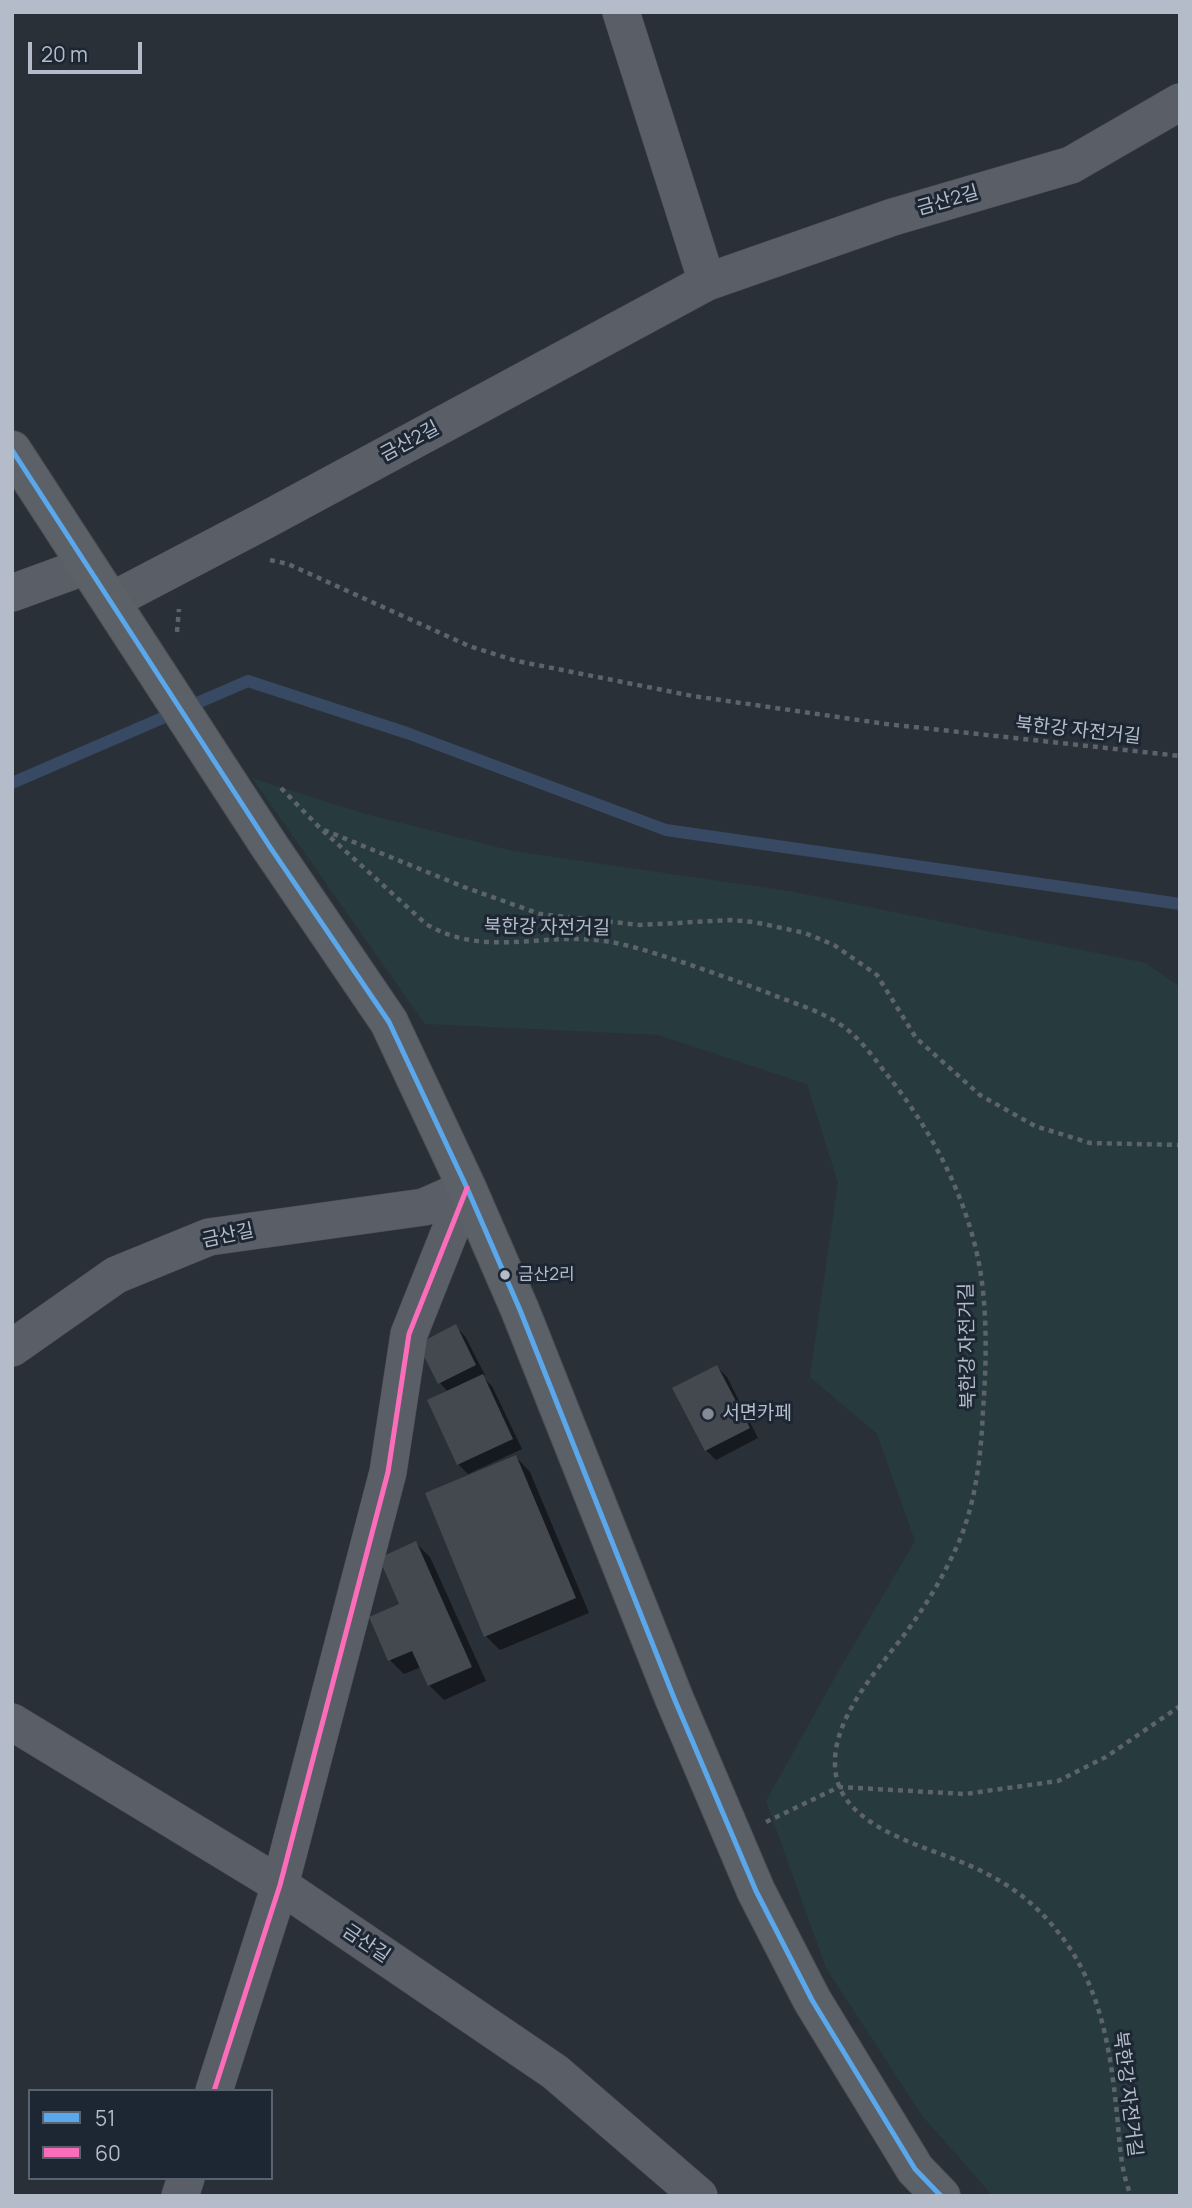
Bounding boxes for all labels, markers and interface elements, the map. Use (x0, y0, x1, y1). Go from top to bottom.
scale bar (32, 28, 145, 72)
text: 20 m (41, 40, 88, 68)
street label: 금산2길 (914, 181, 982, 221)
street label: 금산2길 (377, 417, 443, 467)
street label: 북한강 자전거길 (1014, 713, 1142, 749)
street label: 북한강 자전거길 (484, 916, 610, 940)
street label: 금산길 (200, 1219, 256, 1253)
place label: 금산2리 (518, 1265, 575, 1285)
marker: 금산2리 (498, 1268, 512, 1282)
street label: 북한강 자전거길 (956, 1283, 980, 1409)
place label: 서면카페 (722, 1403, 792, 1425)
marker: 서면카페 (700, 1406, 716, 1422)
street label: 금산길 (338, 1920, 394, 1968)
street label: 북한강 자전거길 (1108, 2030, 1146, 2158)
legend (28, 2089, 273, 2180)
text: 51 (95, 2104, 115, 2132)
text: 60 (95, 2139, 121, 2167)

